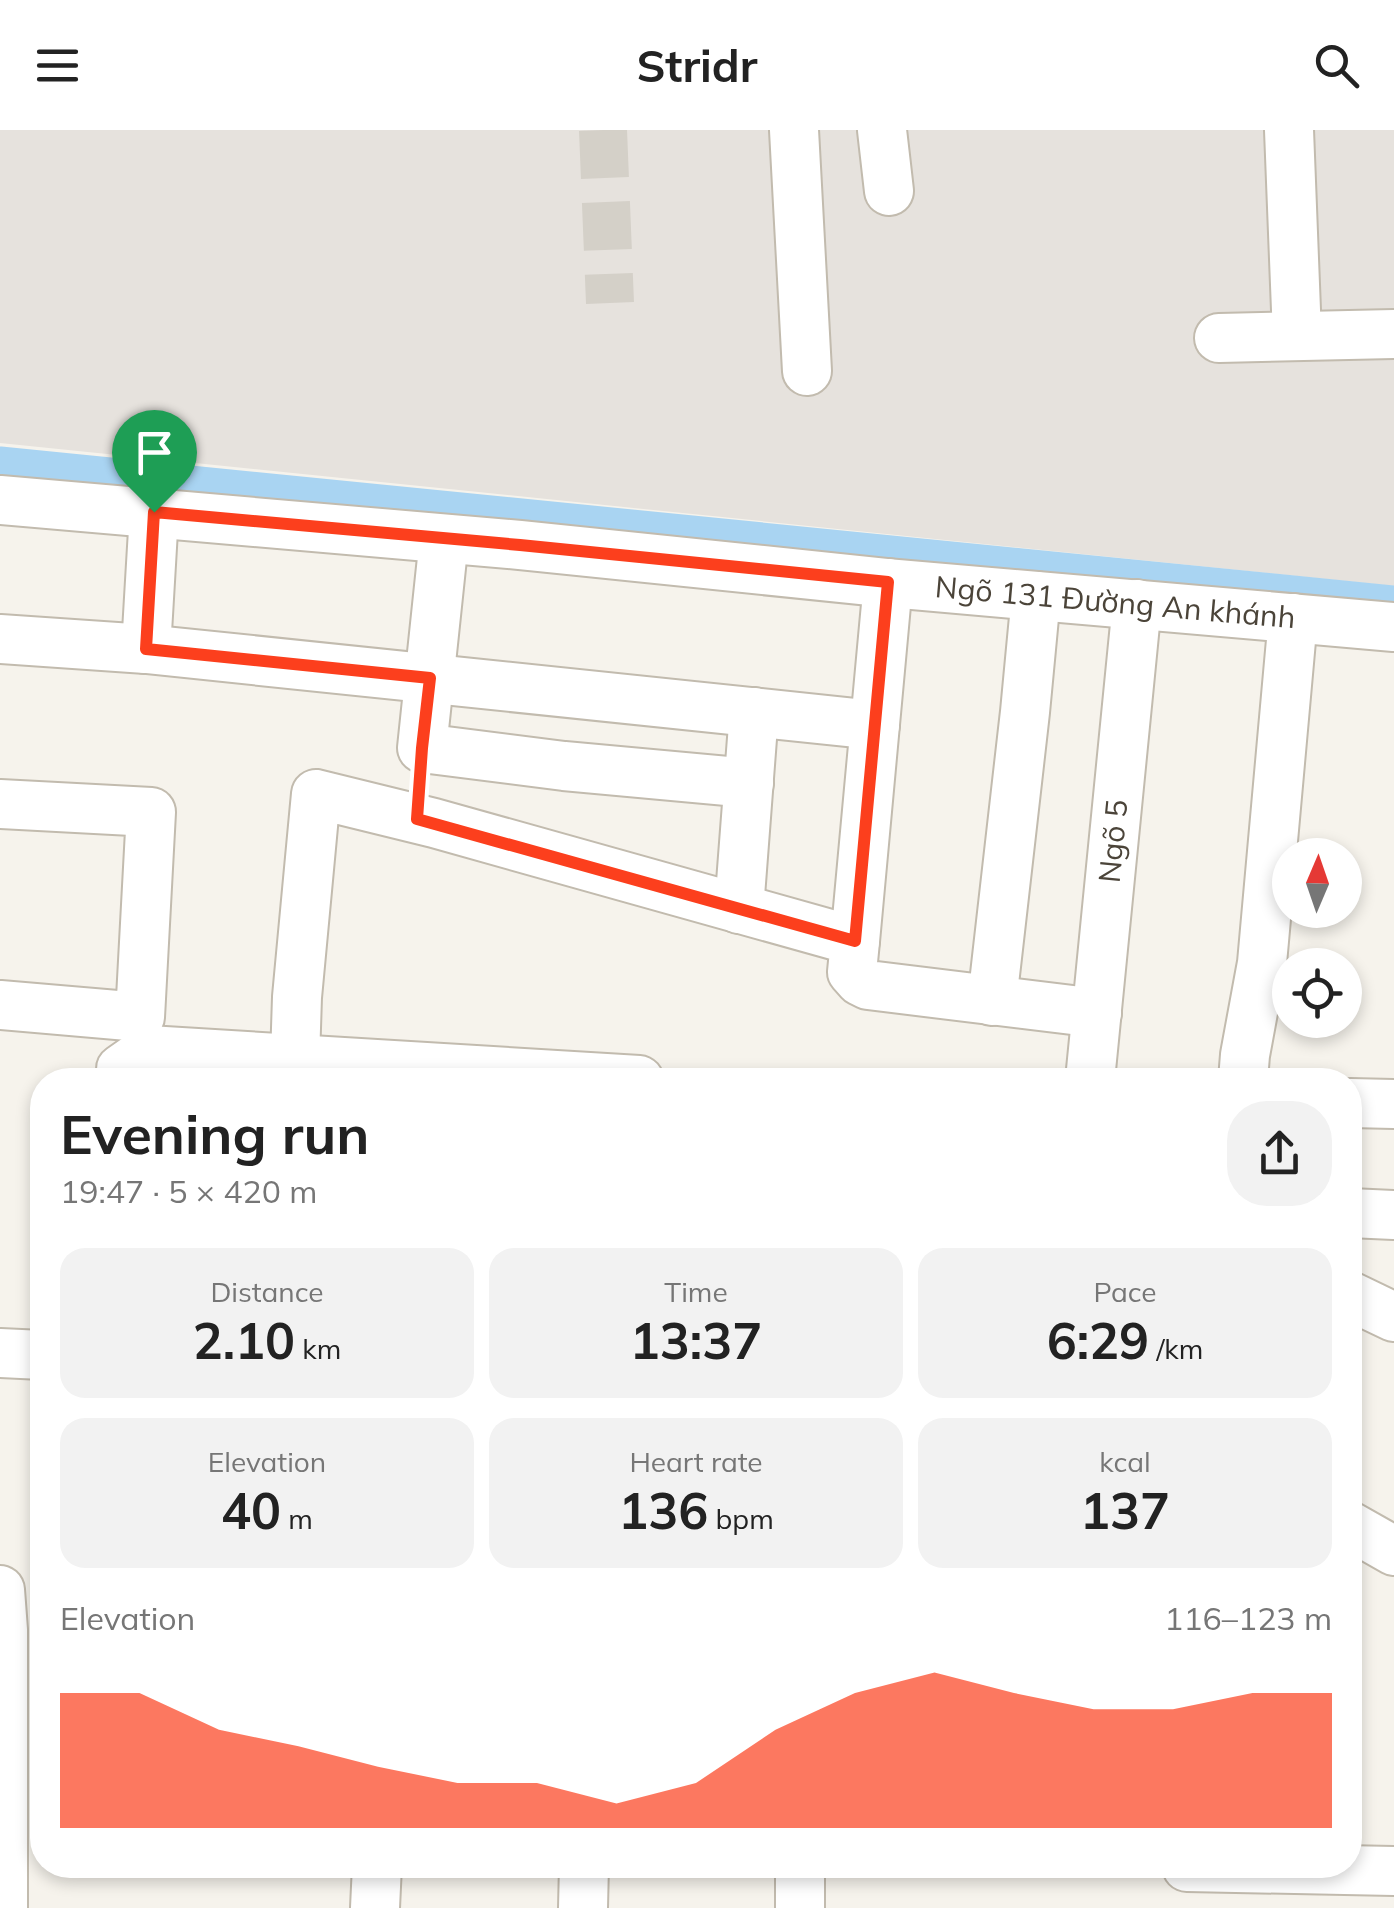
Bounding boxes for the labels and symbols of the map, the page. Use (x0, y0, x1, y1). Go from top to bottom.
pin (112, 410, 197, 513)
street label: Ngõ 131 Đường An khánh (934, 567, 1297, 636)
street label: Ngõ 5 (1090, 798, 1136, 884)
north arrow (1272, 838, 1362, 928)

